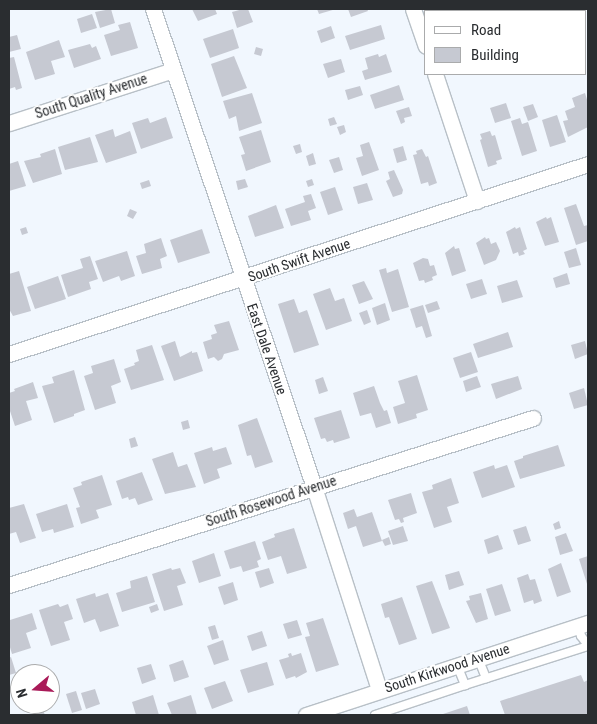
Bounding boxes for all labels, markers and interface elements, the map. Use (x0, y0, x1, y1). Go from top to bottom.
legend (424, 10, 587, 75)
text: Road (471, 21, 501, 39)
text: Building (471, 46, 519, 64)
street label: South Quality Avenue (33, 70, 149, 122)
street label: South Swift Avenue (246, 235, 352, 285)
street label: East Dale Avenue (244, 301, 290, 397)
street label: South Rosewood Avenue (204, 472, 338, 530)
street label: South Kirkwood Avenue (382, 640, 512, 696)
north arrow (10, 664, 60, 714)
text: N (13, 687, 31, 700)

